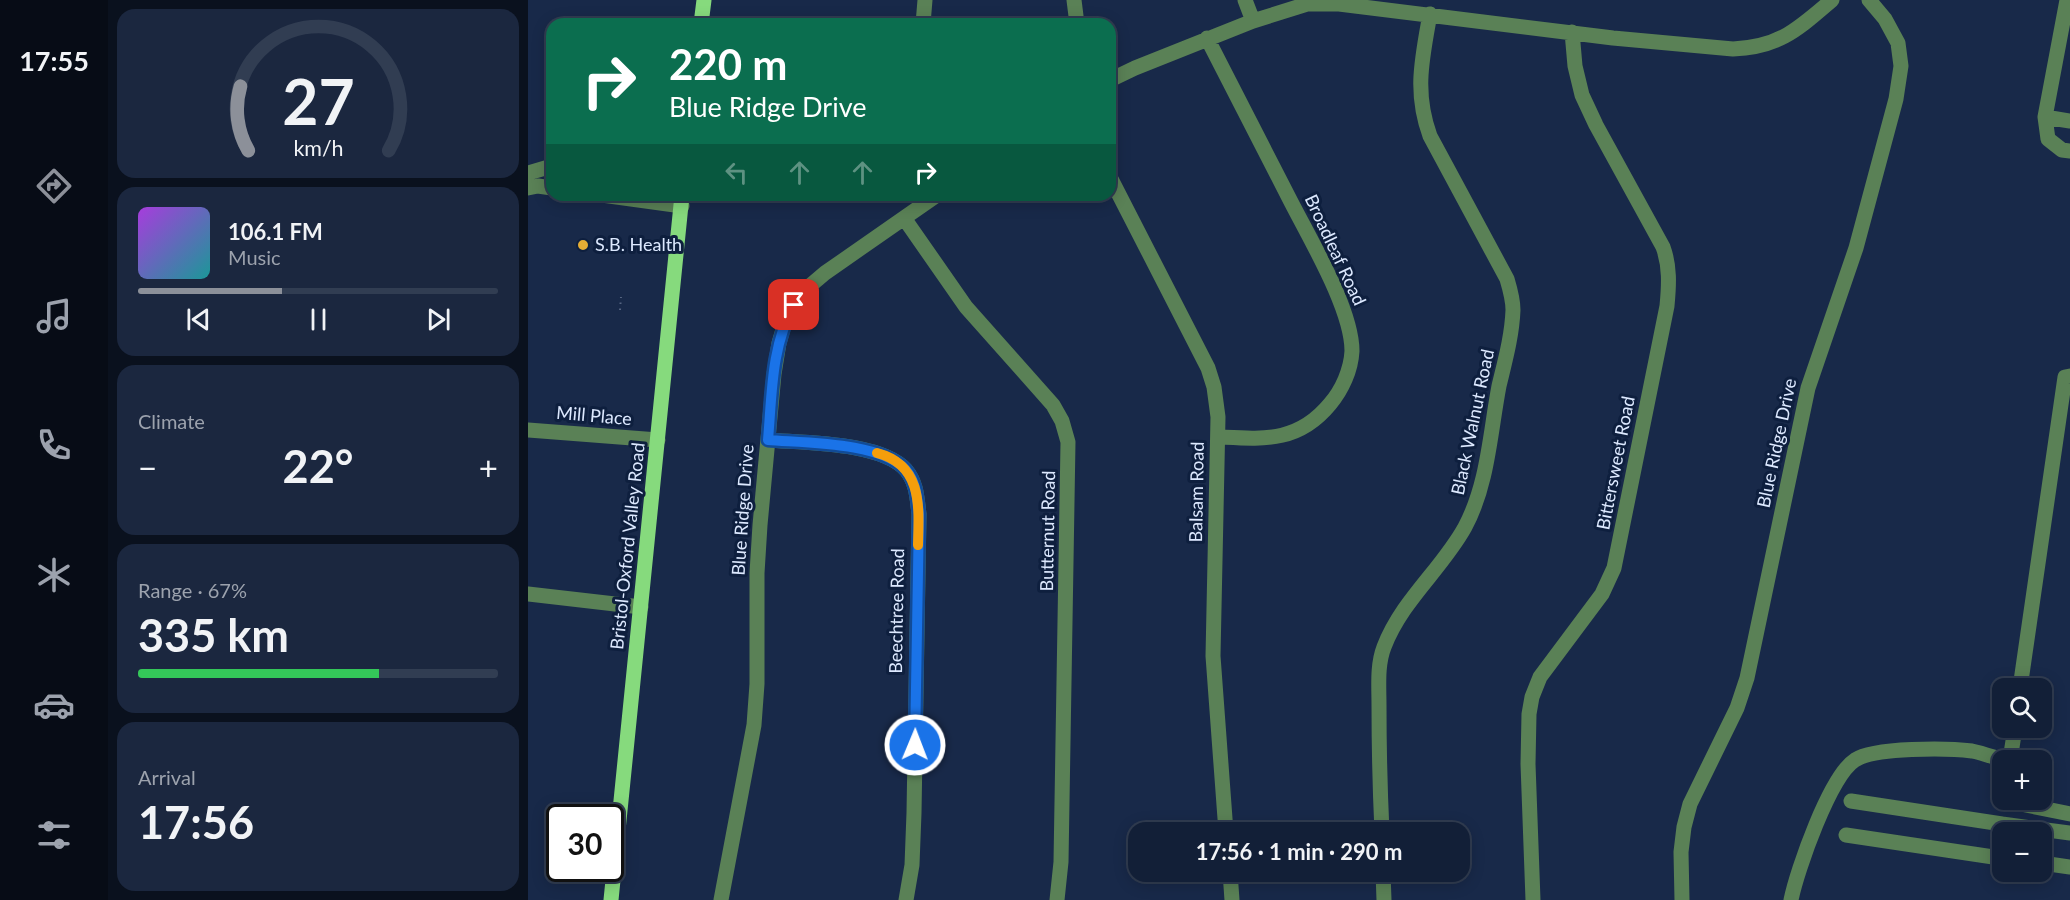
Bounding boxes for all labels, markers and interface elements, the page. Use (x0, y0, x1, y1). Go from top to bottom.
text: 220 m (669, 39, 787, 89)
icon: right (570, 42, 648, 120)
text: 17:55 (19, 44, 89, 77)
text: 27 (282, 63, 354, 138)
text: Blue Ridge Drive (669, 90, 866, 123)
text: km/h (293, 135, 343, 161)
icon: left (720, 156, 753, 189)
icon: ahead (783, 156, 816, 189)
icon: ahead (846, 156, 879, 189)
icon: right (909, 156, 942, 189)
icon: directions (33, 165, 75, 207)
street label: Broadleaf Road (1301, 191, 1371, 309)
text: 106.1 FM (228, 218, 323, 245)
place label: S.B. Health (595, 233, 682, 255)
marker: S.B. Health (576, 238, 590, 252)
text: Music (228, 245, 281, 269)
pin (768, 279, 819, 330)
icon: arrive (777, 288, 810, 321)
icon: music (33, 295, 75, 337)
icon: previous (182, 303, 215, 336)
icon: pause (302, 303, 335, 336)
icon: next (422, 303, 455, 336)
street label: Black Walnut Road (1446, 347, 1498, 497)
street label: Blue Ridge Drive (1752, 376, 1800, 509)
street label: Bittersweet Road (1591, 394, 1639, 532)
street label: Mill Place (555, 401, 633, 429)
text: Climate (138, 409, 205, 433)
icon: phone (33, 424, 75, 466)
text: 22° (283, 439, 353, 493)
street label: Bristol-Oxford Valley Road (605, 441, 649, 651)
street label: Balsam Road (1184, 441, 1208, 543)
street label: Blue Ridge Drive (726, 443, 758, 576)
text: − (138, 447, 157, 487)
text: + (479, 447, 498, 487)
street label: Butternut Road (1035, 470, 1059, 592)
street label: Beechtree Road (884, 548, 908, 674)
icon: climate (33, 554, 75, 596)
text: Range · 67% (138, 578, 247, 602)
text: 335 km (138, 608, 289, 662)
map controls (1992, 678, 2052, 882)
button: search (1992, 678, 2052, 738)
icon: car (33, 684, 75, 726)
position arrow (883, 713, 947, 777)
button: + (1992, 750, 2052, 810)
text: Arrival (138, 765, 196, 789)
text: 17:56 (138, 795, 254, 849)
speed limit sign: 30 (546, 804, 624, 882)
icon: filters (33, 814, 75, 856)
button: − (1992, 822, 2052, 882)
text: 17:56 · 1 min · 290 m (1196, 838, 1402, 865)

